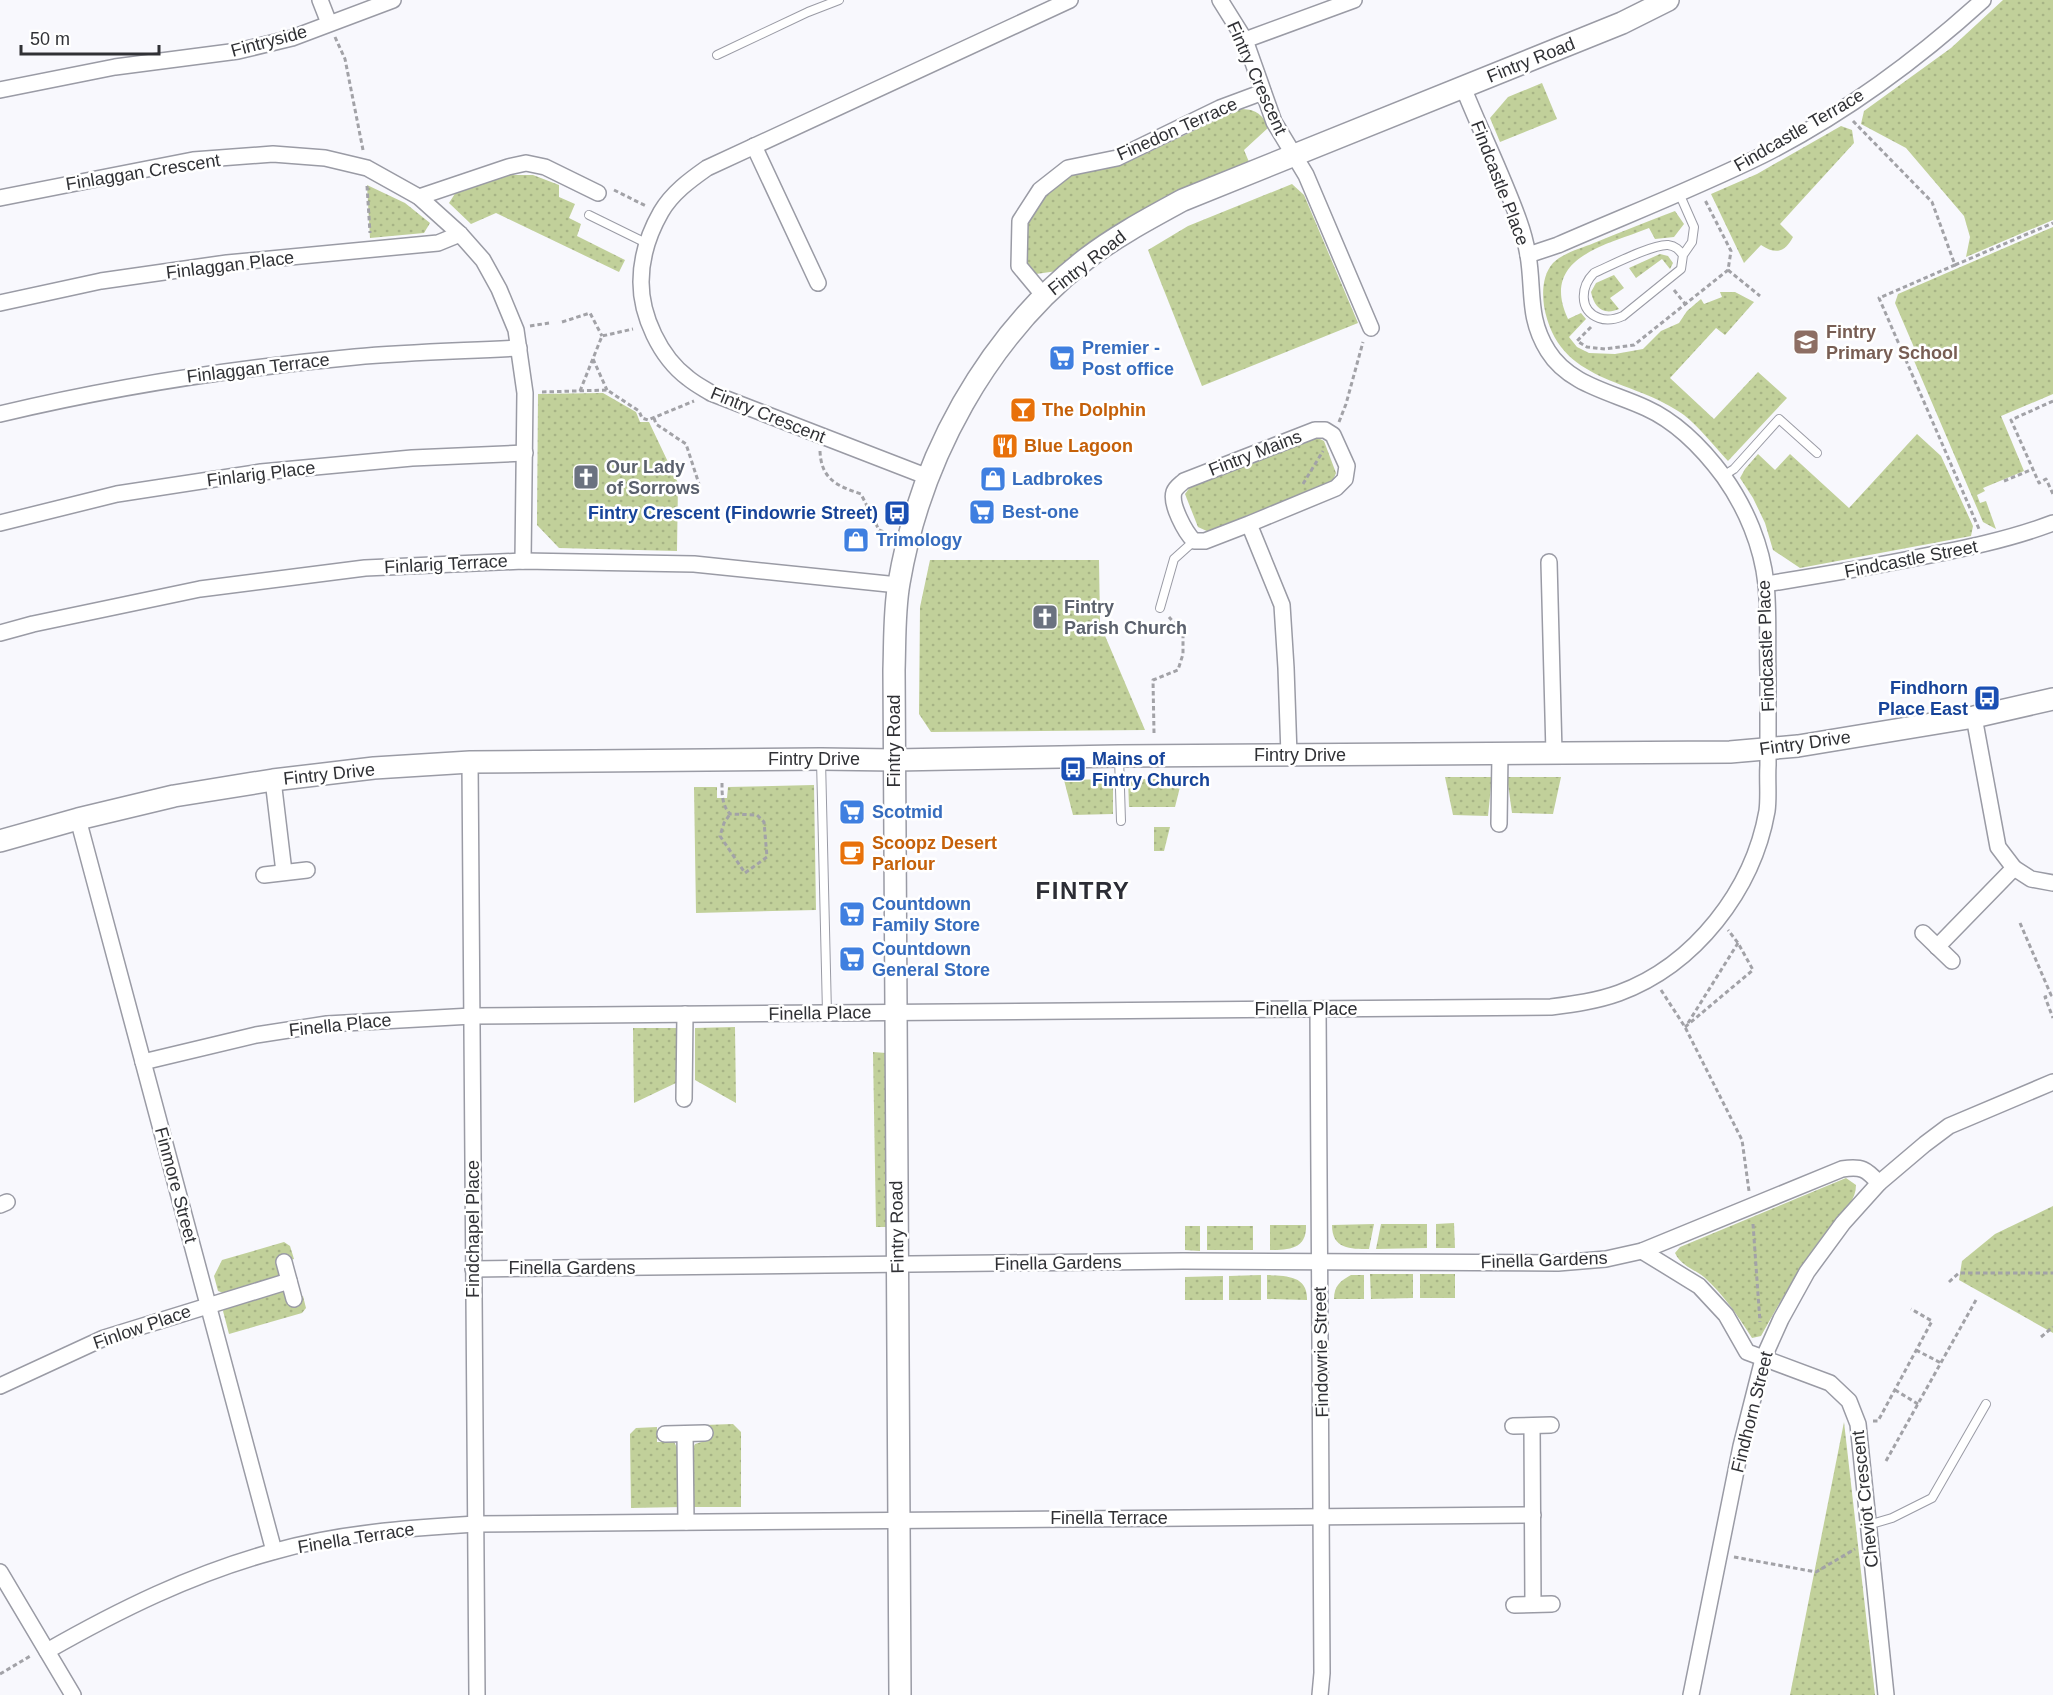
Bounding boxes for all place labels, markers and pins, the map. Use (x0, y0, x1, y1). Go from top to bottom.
place label: Fintry Primary School (1826, 322, 1958, 363)
school or university icon: Fintry Primary School (1791, 327, 1821, 357)
place label: Premier - Post office (1082, 338, 1174, 379)
supermarket icon: Premier - Post office (1047, 343, 1077, 373)
bar icon: The Dolphin (1008, 395, 1038, 425)
place label: The Dolphin (1042, 400, 1146, 420)
restaurant icon: Blue Lagoon (990, 431, 1020, 461)
place label: Blue Lagoon (1024, 436, 1133, 456)
place label: Our Lady of Sorrows (606, 457, 700, 498)
church icon: Our Lady of Sorrows (571, 462, 601, 492)
shop icon: Ladbrokes (978, 464, 1008, 494)
place label: Ladbrokes (1012, 469, 1103, 489)
supermarket icon: Best-one (967, 497, 997, 527)
bus stop icon: Fintry Crescent (Findowrie Street) (882, 498, 912, 528)
place label: Best-one (1002, 502, 1079, 522)
place label: Fintry Crescent (Findowrie Street) (588, 503, 878, 523)
shop icon: Trimology (841, 525, 871, 555)
place label: Trimology (876, 530, 962, 550)
place label: Fintry Parish Church (1064, 597, 1187, 638)
church icon: Fintry Parish Church (1030, 602, 1060, 632)
place label: Findhorn Place East (1878, 678, 1968, 719)
bus stop icon: Findhorn Place East (1972, 683, 2002, 713)
place label: Mains of Fintry Church (1092, 749, 1210, 790)
bus stop icon: Mains of Fintry Church (1058, 754, 1088, 784)
supermarket icon: Scotmid (837, 797, 867, 827)
place label: Scotmid (872, 802, 943, 822)
place label: Scoopz Desert Parlour (872, 833, 997, 874)
cafe icon: Scoopz Desert Parlour (837, 838, 867, 868)
place label: Countdown Family Store (872, 894, 980, 935)
supermarket icon: Countdown Family Store (837, 899, 867, 929)
place label: Countdown General Store (872, 939, 990, 980)
supermarket icon: Countdown General Store (837, 944, 867, 974)

